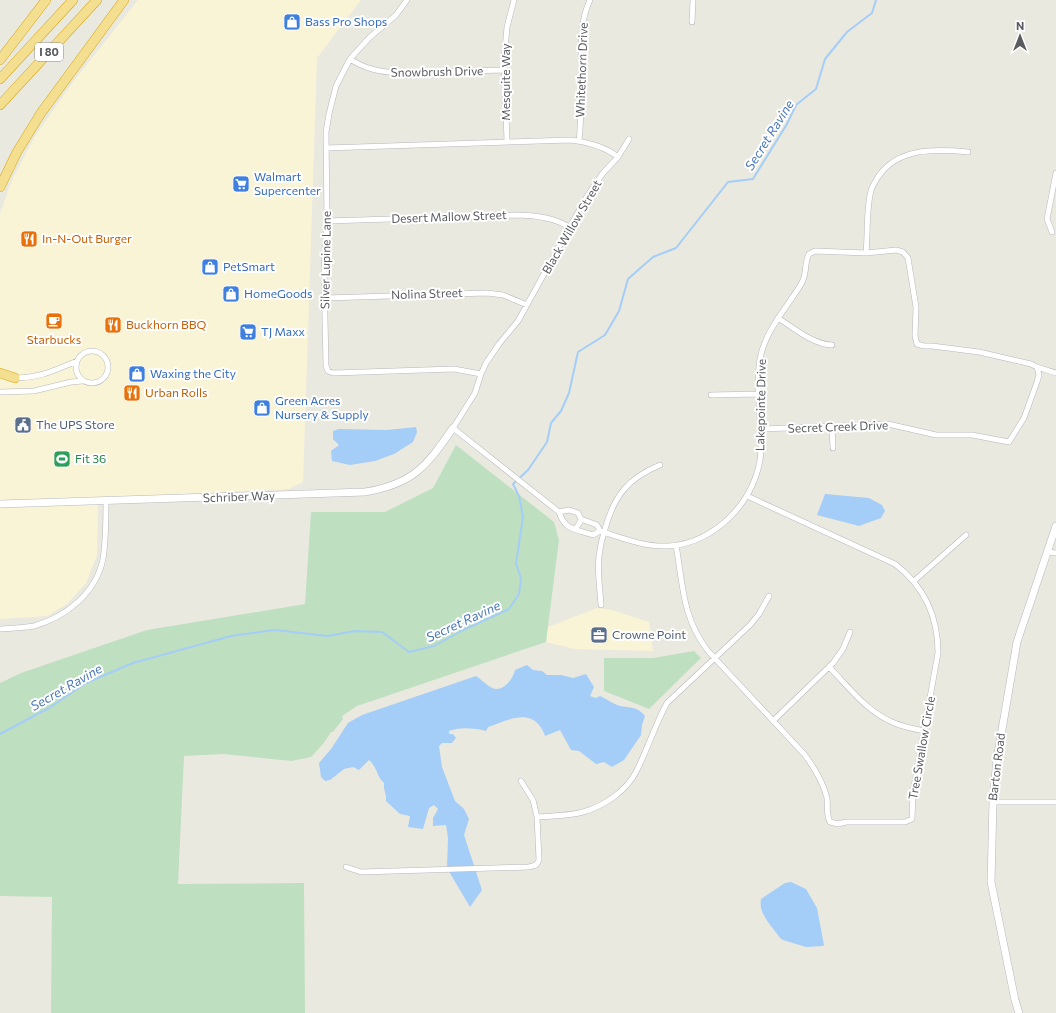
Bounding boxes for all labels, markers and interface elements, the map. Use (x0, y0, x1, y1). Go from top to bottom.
shop icon: Bass Pro Shops (282, 12, 302, 32)
place label: Bass Pro Shops (305, 14, 387, 28)
north arrow (1000, 16, 1040, 56)
text: N (1016, 19, 1024, 32)
street label: Whitethorn Drive (572, 22, 590, 118)
road number: I 80 (35, 43, 63, 61)
street label: Mesquite Way (498, 43, 512, 121)
street label: Snowbrush Drive (391, 63, 483, 79)
water label: Secret Ravine (741, 97, 797, 173)
place label: Walmart Supercenter (254, 169, 321, 197)
supermarket icon: Walmart Supercenter (231, 174, 251, 194)
street label: Black Willow Street (539, 177, 604, 276)
street label: Desert Mallow Street (391, 207, 507, 225)
street label: Silver Lupine Lane (317, 211, 333, 309)
restaurant icon: In-N-Out Burger (19, 229, 39, 249)
place label: In-N-Out Burger (42, 231, 132, 245)
shop icon: PetSmart (200, 257, 220, 277)
place label: PetSmart (223, 259, 275, 273)
shop icon: HomeGoods (221, 284, 241, 304)
street label: Nolina Street (391, 285, 463, 301)
place label: HomeGoods (244, 286, 313, 300)
cafe icon: Starbucks (44, 311, 64, 331)
restaurant icon: Buckhorn BBQ (103, 315, 123, 335)
place label: Buckhorn BBQ (126, 317, 206, 331)
supermarket icon: TJ Maxx (238, 322, 258, 342)
place label: TJ Maxx (261, 324, 306, 339)
place label: Starbucks (27, 332, 81, 346)
street label: Lakepointe Drive (752, 359, 768, 451)
shop icon: Waxing the City (127, 364, 147, 384)
place label: Waxing the City (150, 366, 236, 380)
restaurant icon: Urban Rolls (122, 383, 142, 403)
place label: Urban Rolls (145, 385, 207, 399)
place label: Green Acres Nursery & Supply (275, 393, 369, 421)
shop icon: Green Acres Nursery & Supply (252, 398, 272, 418)
public building icon: The UPS Store (13, 415, 33, 435)
place label: The UPS Store (36, 417, 115, 431)
street label: Secret Creek Drive (787, 417, 888, 435)
sports icon: Fit 36 (52, 449, 72, 469)
place label: Fit 36 (75, 451, 106, 465)
street label: Schriber Way (203, 488, 275, 504)
water label: Secret Ravine (423, 597, 503, 645)
office icon: Crowne Point (589, 625, 609, 645)
place label: Crowne Point (612, 627, 686, 641)
water label: Secret Ravine (27, 660, 105, 714)
street label: Tree Swallow Circle (905, 695, 937, 801)
street label: Barton Road (985, 732, 1007, 801)

